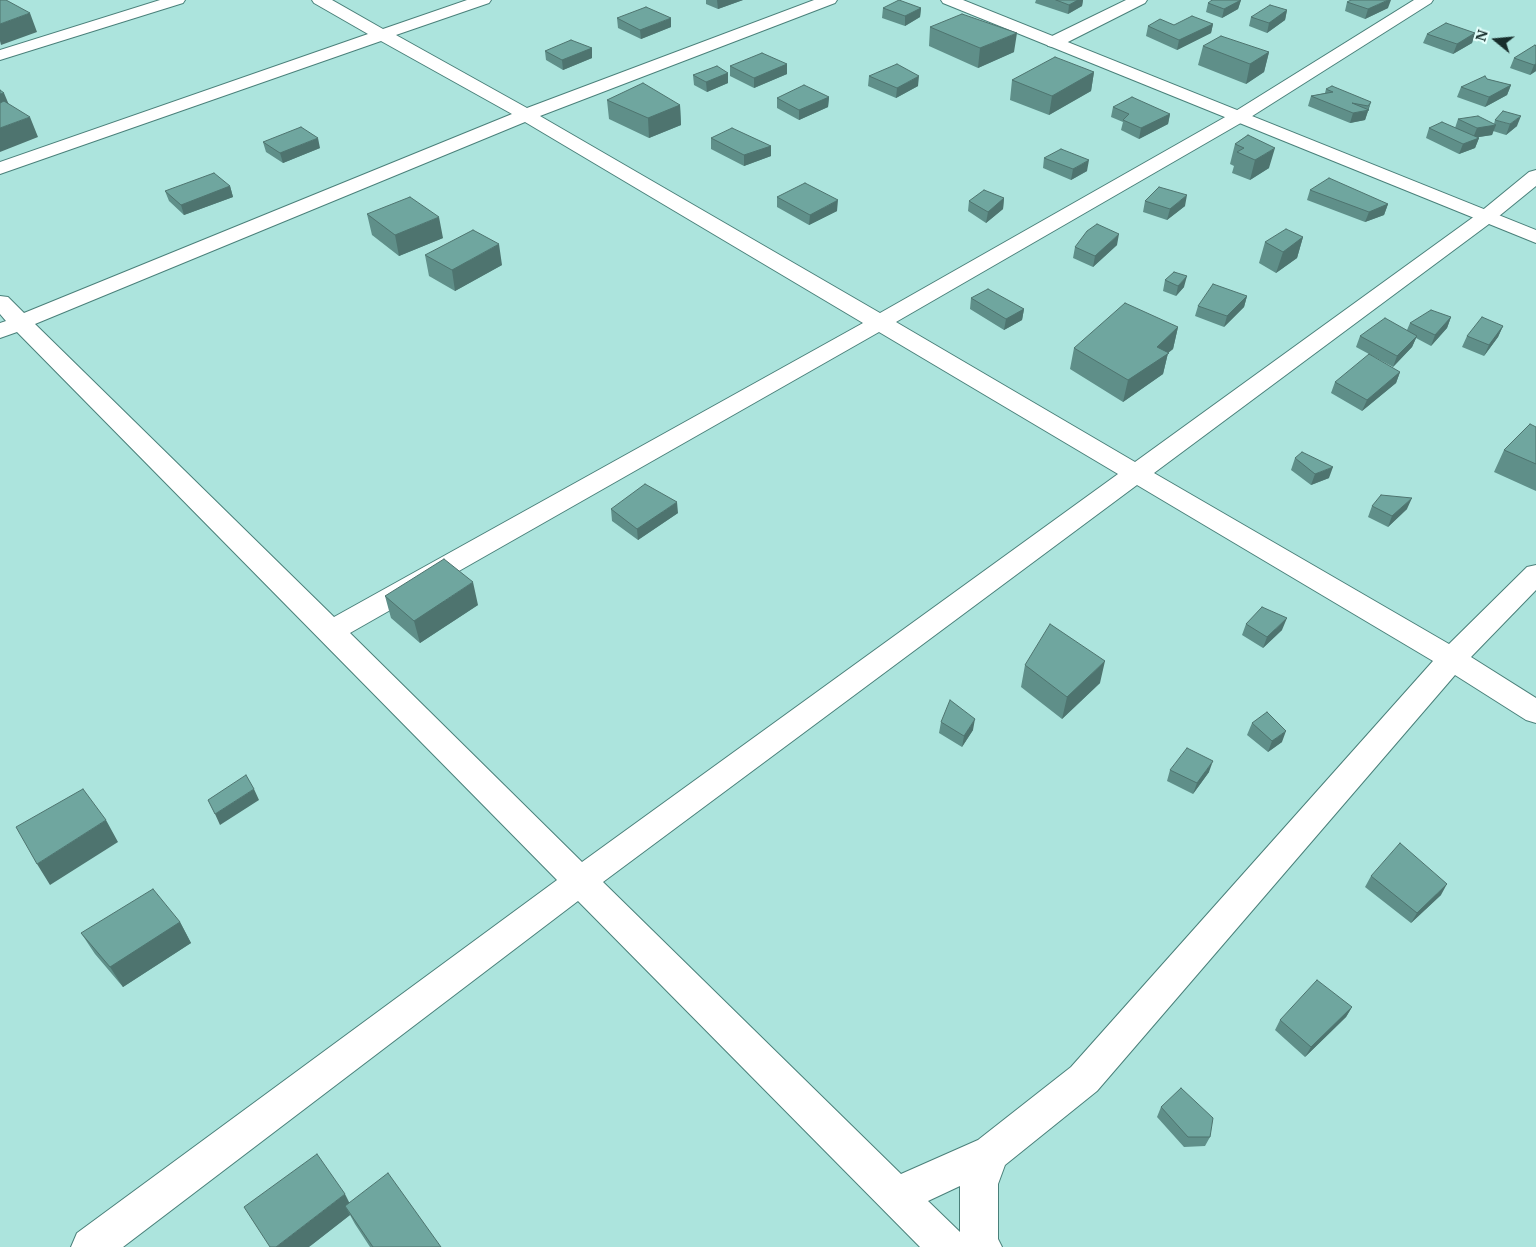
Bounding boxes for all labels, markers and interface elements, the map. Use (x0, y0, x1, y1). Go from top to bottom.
north arrow (1471, 15, 1521, 65)
text: N (1471, 28, 1492, 44)

